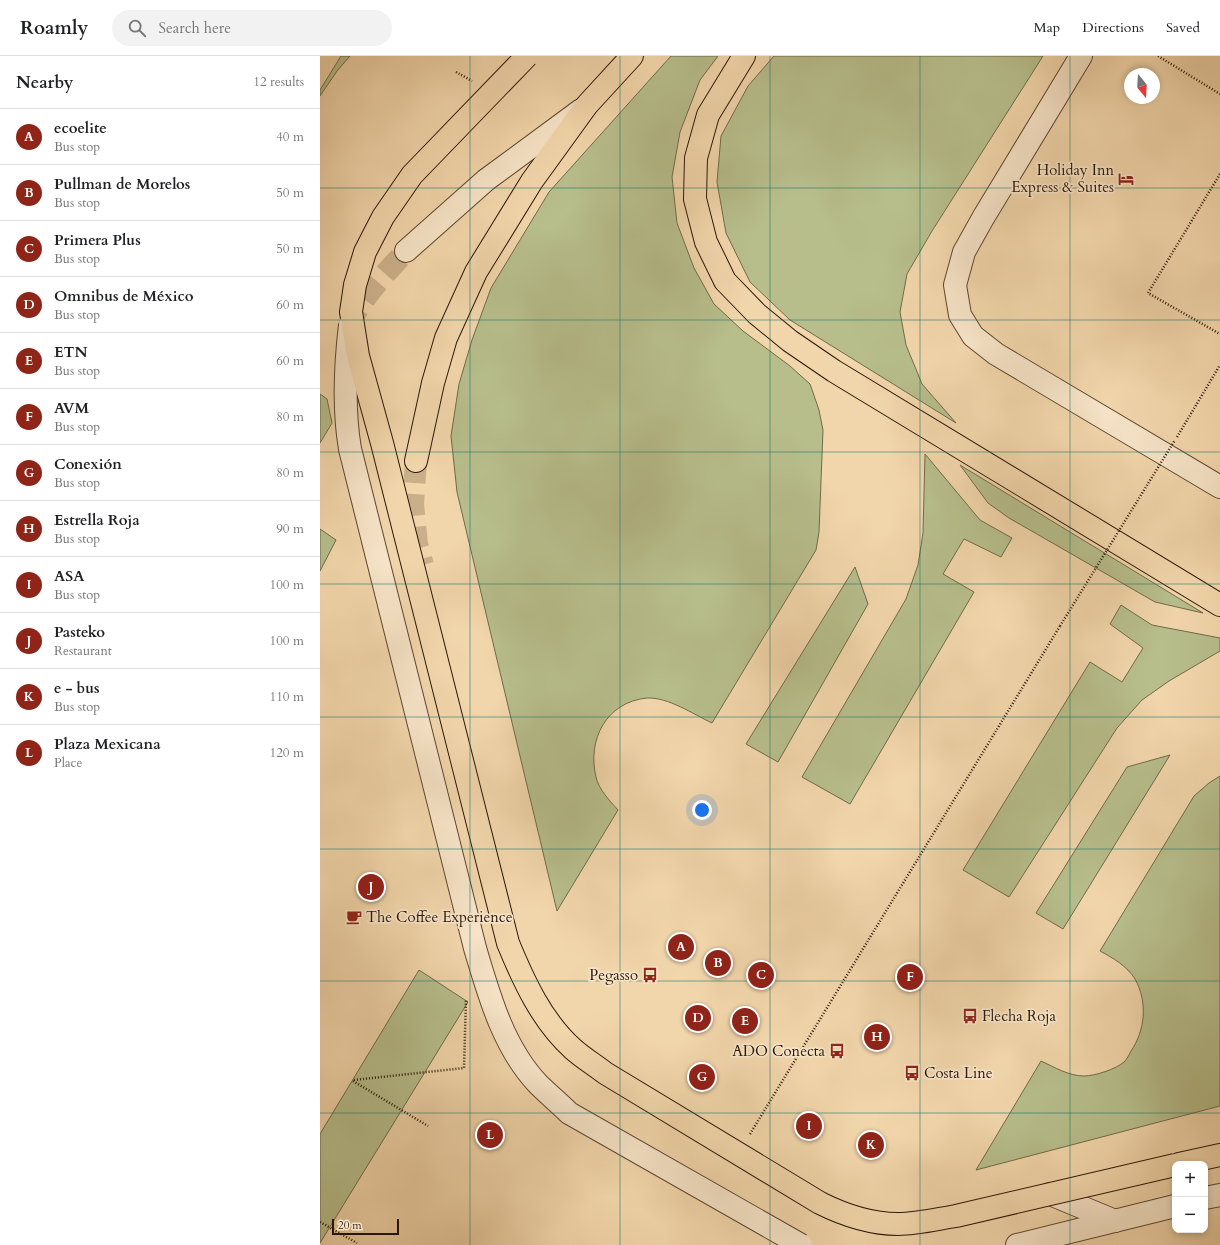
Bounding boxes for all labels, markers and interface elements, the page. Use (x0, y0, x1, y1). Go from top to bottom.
search box (112, 10, 392, 46)
text: Roamly (20, 15, 88, 41)
icon: search (126, 17, 148, 39)
text: Search here (158, 18, 231, 38)
text: Map (1034, 18, 1060, 37)
text: Directions (1082, 18, 1144, 37)
text: Saved (1166, 18, 1200, 37)
north arrow (1124, 68, 1160, 104)
text: Nearby (16, 71, 73, 94)
text: 12 results (253, 73, 304, 91)
text: ecoelite (54, 118, 107, 138)
text: A (24, 128, 34, 146)
text: 40 m (276, 128, 304, 146)
text: Bus stop (54, 138, 100, 156)
place label: Holiday Inn Express & Suites (1011, 160, 1114, 197)
hotel icon: Holiday Inn Express & Suites (1117, 170, 1135, 188)
text: Pullman de Morelos (54, 174, 190, 194)
text: B (24, 184, 34, 202)
text: 50 m (276, 184, 304, 202)
text: Bus stop (54, 194, 100, 212)
text: Primera Plus (54, 230, 141, 250)
text: C (24, 240, 34, 258)
text: 50 m (276, 240, 304, 258)
text: Bus stop (54, 250, 100, 268)
text: Omnibus de México (54, 286, 193, 306)
text: D (23, 296, 35, 314)
text: 60 m (276, 296, 304, 314)
text: Bus stop (54, 306, 100, 324)
text: ETN (54, 342, 88, 362)
text: E (25, 352, 33, 370)
text: 60 m (276, 352, 304, 370)
text: Bus stop (54, 362, 100, 380)
text: AVM (54, 398, 89, 418)
text: F (25, 408, 33, 426)
text: 80 m (276, 408, 304, 426)
text: Bus stop (54, 418, 100, 436)
text: Conexión (54, 454, 122, 474)
text: G (24, 464, 34, 482)
text: 80 m (276, 464, 304, 482)
text: Bus stop (54, 474, 100, 492)
text: Estrella Roja (54, 510, 140, 530)
text: H (23, 520, 35, 538)
text: 90 m (276, 520, 304, 538)
text: Bus stop (54, 530, 100, 548)
text: ASA (54, 566, 85, 586)
text: I (26, 576, 32, 594)
text: 100 m (270, 576, 304, 594)
text: Bus stop (54, 586, 100, 604)
text: Pasteko (54, 622, 105, 642)
text: J (27, 632, 31, 650)
text: 100 m (270, 632, 304, 650)
text: Restaurant (54, 642, 112, 660)
text: e - bus (54, 678, 100, 698)
text: K (24, 688, 34, 706)
text: 110 m (270, 688, 304, 706)
text: Bus stop (54, 698, 100, 716)
text: Plaza Mexicana (54, 734, 161, 754)
text: L (25, 744, 33, 762)
text: 120 m (270, 744, 304, 762)
text: Place (54, 754, 82, 772)
your location (692, 800, 712, 820)
pin: J (358, 872, 384, 902)
place label: The Coffee Experience (366, 907, 513, 927)
cafe icon: The Coffee Experience (345, 908, 363, 926)
pin: A (668, 932, 694, 962)
pin: B (705, 948, 731, 978)
pin: C (748, 960, 774, 990)
pin: F (897, 962, 923, 992)
place label: Pegasso (589, 965, 638, 985)
bus stop icon: Pegasso (641, 966, 659, 984)
pin: D (685, 1003, 711, 1033)
pin: E (732, 1006, 758, 1036)
place label: Flecha Roja (982, 1006, 1056, 1026)
bus stop icon: Flecha Roja (961, 1007, 979, 1025)
pin: H (864, 1022, 890, 1052)
place label: ADO Conecta (732, 1041, 826, 1061)
bus stop icon: ADO Conecta (828, 1042, 846, 1060)
pin: G (689, 1062, 715, 1092)
place label: Costa Line (924, 1063, 993, 1083)
bus stop icon: Costa Line (903, 1064, 921, 1082)
pin: I (796, 1111, 822, 1141)
pin: L (477, 1120, 503, 1150)
pin: K (858, 1130, 884, 1160)
map controls (1172, 1161, 1208, 1233)
button: + (1172, 1161, 1208, 1197)
button: − (1172, 1197, 1208, 1233)
scale bar (332, 1217, 399, 1236)
text: 20 m (338, 1218, 362, 1233)

